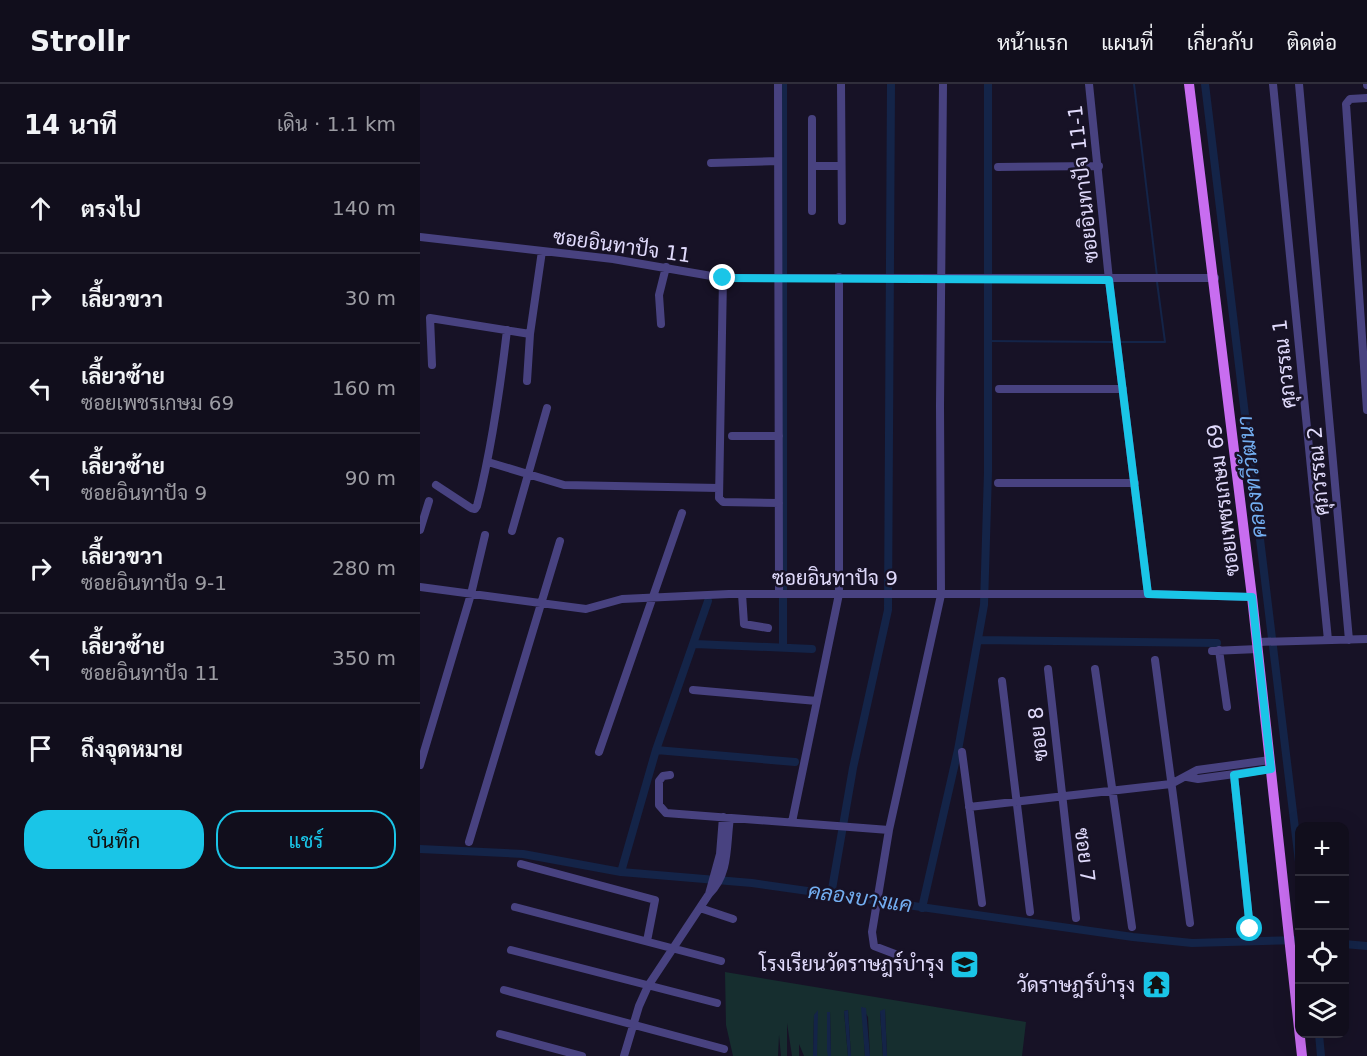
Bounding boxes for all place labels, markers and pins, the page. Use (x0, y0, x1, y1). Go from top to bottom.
school or university icon: โรงเรียนวัดราษฎร์บำรุง (949, 948, 981, 980)
place label: โรงเรียนวัดราษฎร์บำรุง (758, 950, 944, 978)
temple icon: วัดราษฎร์บำรุง (1140, 969, 1172, 1001)
place label: วัดราษฎร์บำรุง (1017, 971, 1135, 999)

